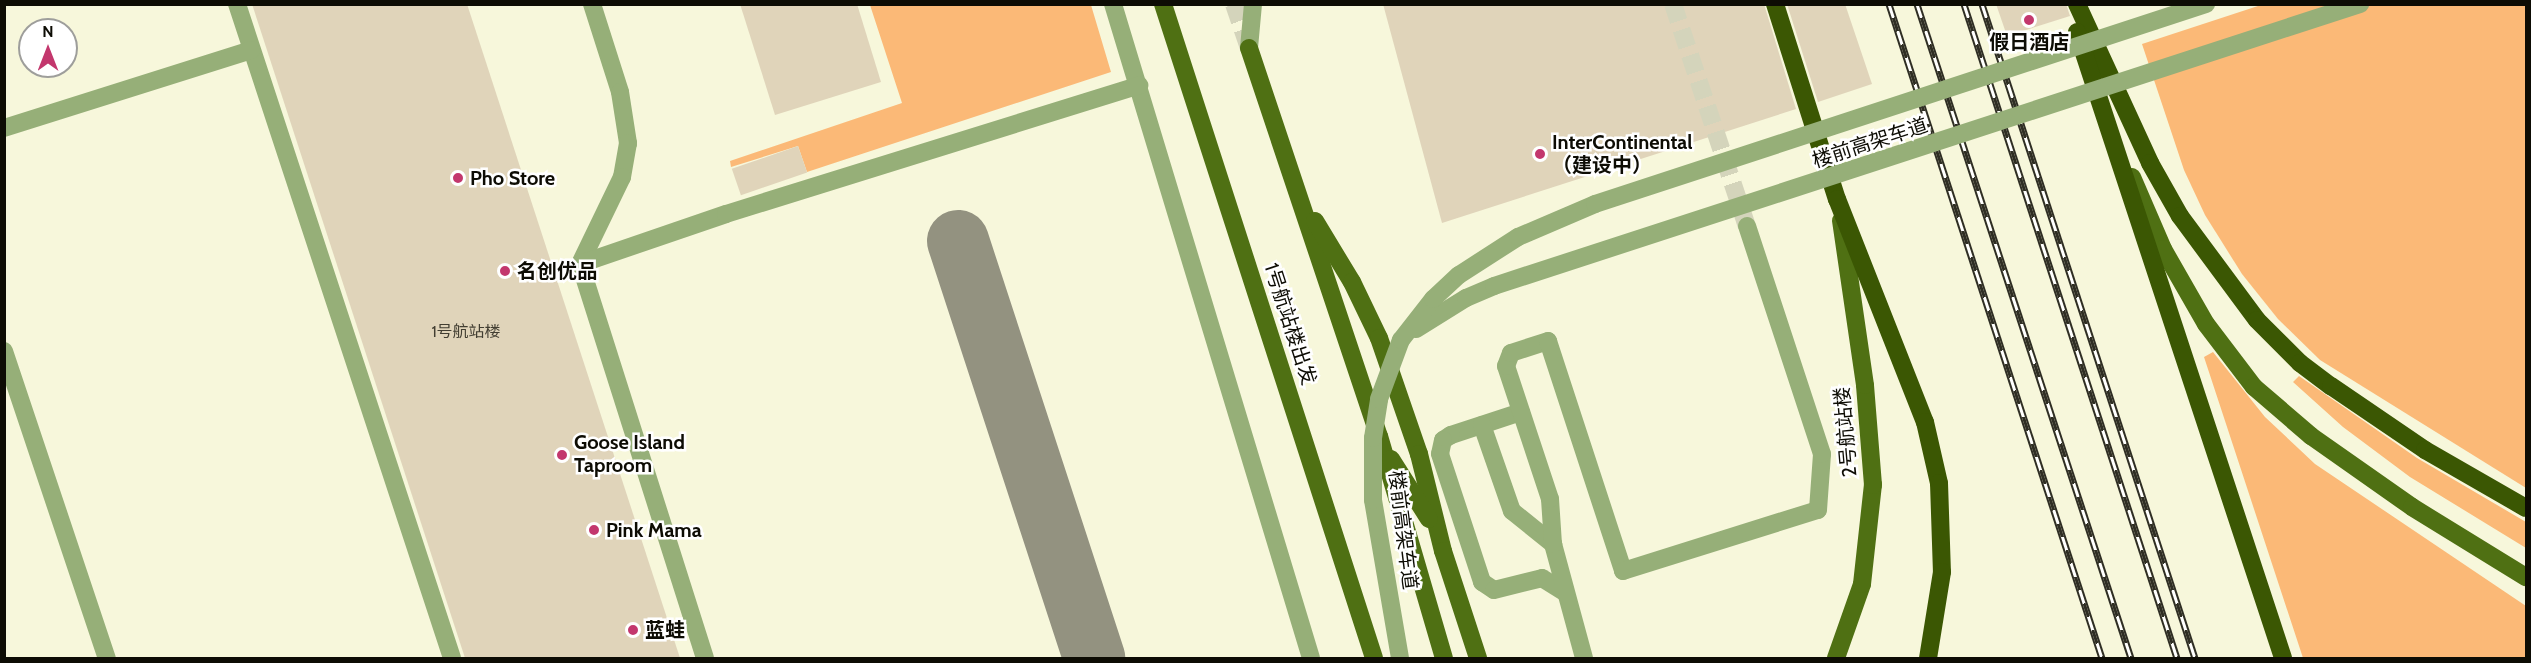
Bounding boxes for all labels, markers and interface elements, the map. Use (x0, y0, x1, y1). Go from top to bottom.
marker: 假日酒店 (2022, 13, 2036, 27)
north arrow (18, 18, 78, 78)
text: N (42, 22, 54, 41)
place label: 假日酒店 (1989, 30, 2069, 54)
street label: 楼前高架车道 (1809, 113, 1931, 173)
place label: InterContinental （建设中） (1552, 130, 1692, 177)
marker: InterContinental （建设中） (1533, 147, 1547, 161)
place label: Pho Store (470, 166, 555, 190)
marker: Pho Store (451, 171, 465, 185)
place label: 名创优品 (517, 259, 597, 283)
street label: 1号航站楼出发 (1259, 260, 1321, 388)
marker: 名创优品 (498, 264, 512, 278)
house number: 1号航站楼 (431, 322, 501, 342)
street label: 2号航站楼 (1830, 386, 1862, 478)
place label: Goose Island Taproom (574, 431, 685, 478)
marker: Goose Island Taproom (555, 448, 569, 462)
street label: 楼前高架车道 (1384, 469, 1422, 591)
place label: Pink Mama (606, 518, 702, 542)
marker: Pink Mama (587, 523, 601, 537)
place label: 蓝蛙 (645, 618, 685, 642)
marker: 蓝蛙 (626, 623, 640, 637)

